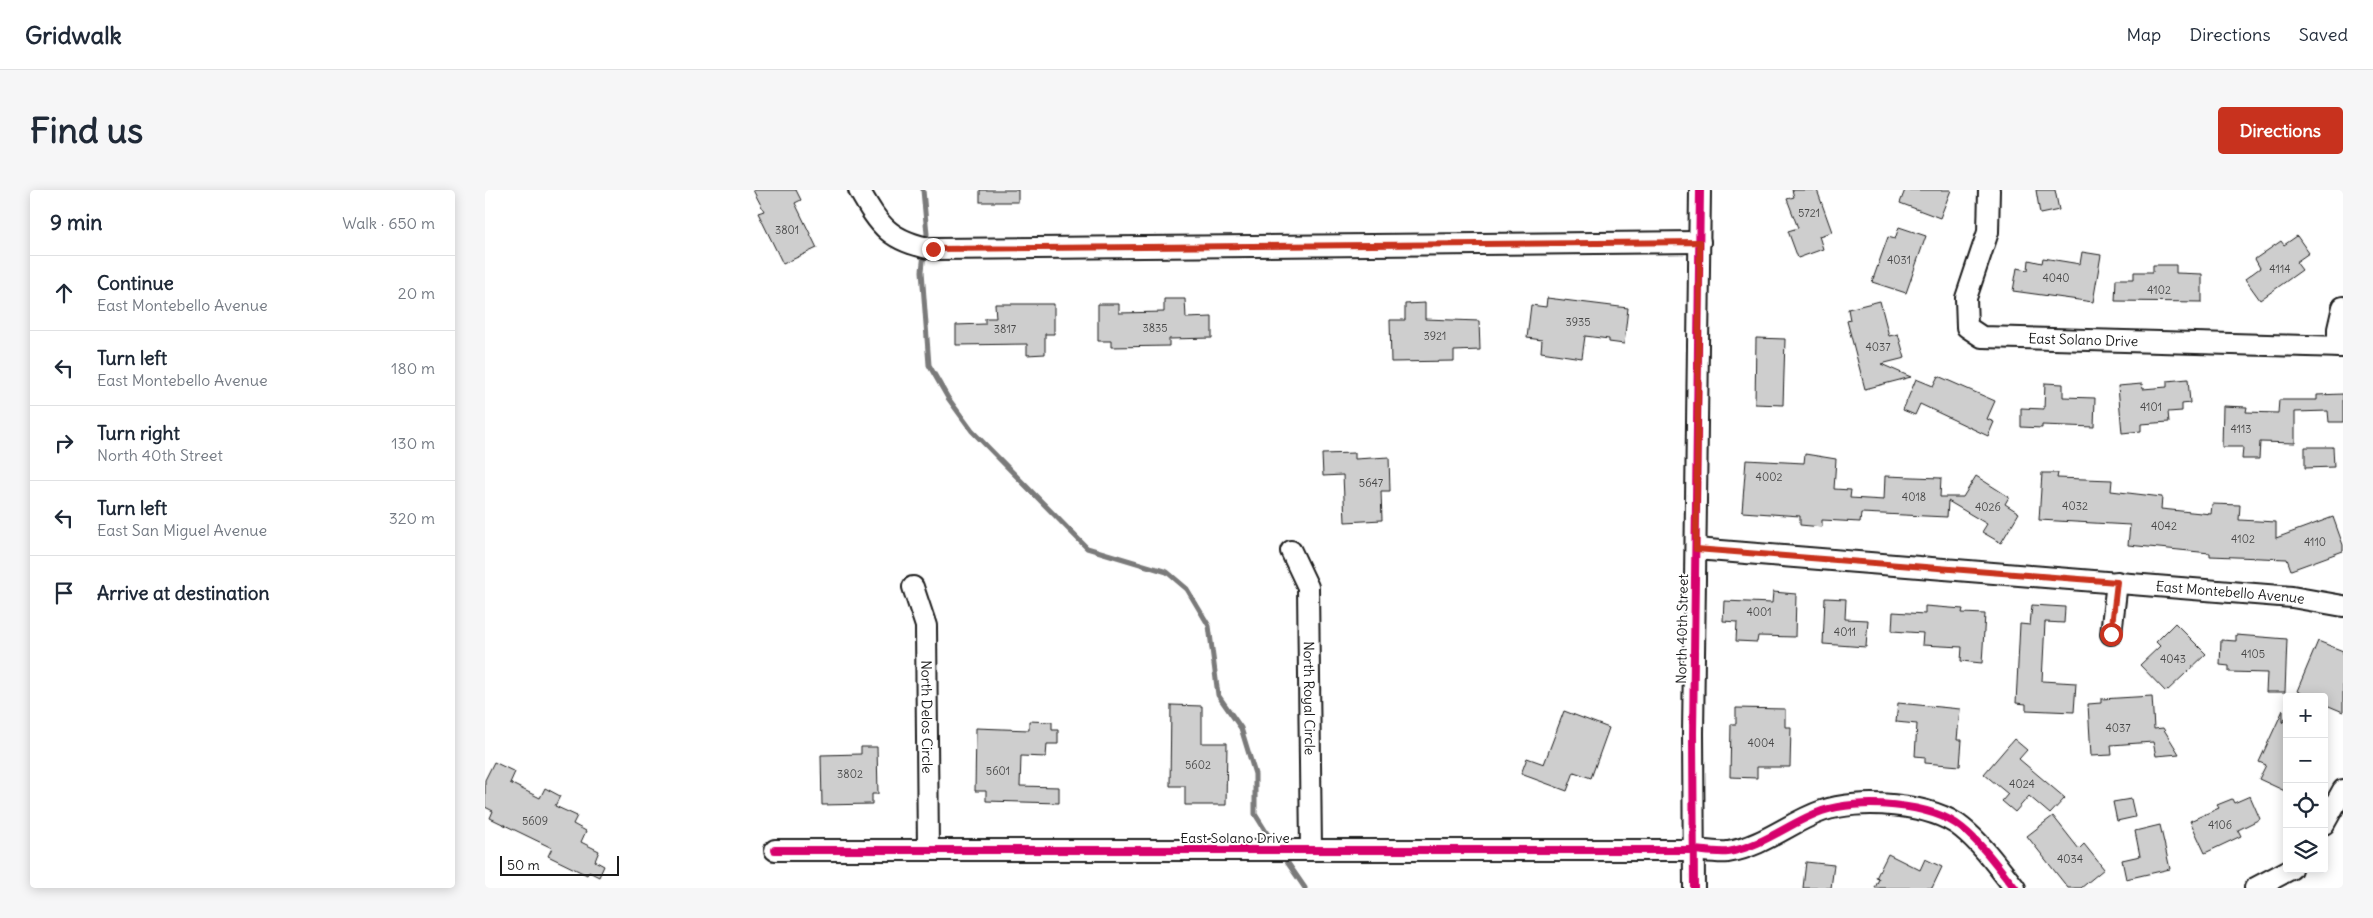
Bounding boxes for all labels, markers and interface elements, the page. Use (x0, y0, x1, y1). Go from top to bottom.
text: Gridwalk (25, 20, 122, 50)
text: Map (2126, 23, 2161, 46)
text: Directions (2189, 23, 2271, 46)
text: Saved (2299, 23, 2348, 46)
button: Directions (2218, 107, 2343, 154)
text: Find us (30, 108, 143, 152)
house number: 5721 (1798, 206, 1820, 220)
text: 9 min (50, 209, 102, 236)
text: Walk · 650 m (342, 213, 435, 233)
house number: 3801 (775, 223, 799, 237)
route end (922, 238, 945, 261)
house number: 4031 (1887, 253, 1911, 267)
house number: 4114 (2269, 262, 2291, 276)
text: Continue (97, 271, 174, 295)
house number: 4040 (2042, 271, 2070, 285)
icon: ahead (50, 279, 78, 307)
text: 20 m (398, 283, 435, 303)
house number: 4102 (2147, 283, 2171, 297)
text: East Montebello Avenue (97, 295, 268, 315)
house number: 3935 (1565, 315, 1591, 329)
house number: 3835 (1142, 321, 1168, 335)
house number: 3817 (994, 322, 1017, 336)
house number: 3921 (1424, 329, 1446, 343)
street label: East Solano Drive (2028, 329, 2138, 350)
house number: 4037 (1865, 340, 1891, 354)
text: Turn left (97, 346, 167, 370)
icon: left (50, 354, 78, 382)
text: 180 m (391, 358, 435, 378)
text: East Montebello Avenue (97, 370, 268, 390)
house number: 4101 (2140, 400, 2162, 414)
text: Turn right (97, 421, 180, 445)
house number: 4113 (2230, 422, 2252, 436)
icon: right (50, 429, 78, 457)
text: 130 m (391, 433, 435, 453)
text: North 40th Street (97, 445, 223, 465)
house number: 4002 (1756, 470, 1782, 484)
house number: 5647 (1359, 476, 1384, 490)
house number: 4018 (1902, 490, 1926, 504)
text: Turn left (97, 496, 167, 520)
house number: 4032 (2062, 499, 2088, 513)
house number: 4026 (1975, 500, 2001, 514)
icon: left (50, 504, 78, 532)
text: 320 m (389, 508, 435, 528)
house number: 4042 (2151, 519, 2177, 533)
text: East San Miguel Avenue (97, 520, 267, 540)
house number: 4102 (2231, 532, 2255, 546)
house number: 4110 (2304, 535, 2326, 549)
street label: North 40th Street (1672, 574, 1692, 684)
street label: East Montebello Avenue (2155, 577, 2306, 608)
icon: arrive (50, 579, 78, 607)
text: Arrive at destination (97, 581, 270, 605)
house number: 4001 (1746, 605, 1772, 619)
route start (2100, 623, 2123, 646)
house number: 4011 (1834, 625, 1856, 639)
street label: North Royal Circle (1300, 641, 1319, 755)
house number: 4105 (2241, 647, 2265, 661)
house number: 4043 (2160, 652, 2186, 666)
street label: North Delos Circle (917, 660, 936, 774)
map controls (2283, 693, 2328, 873)
button: + (2283, 693, 2328, 738)
house number: 4037 (2105, 721, 2131, 735)
house number: 4004 (1747, 736, 1775, 750)
button: − (2283, 738, 2328, 783)
house number: 5602 (1185, 758, 1211, 772)
house number: 5601 (986, 764, 1010, 778)
house number: 3802 (837, 767, 863, 781)
house number: 4024 (2009, 777, 2035, 791)
button: locate (2283, 783, 2328, 828)
house number: 5609 (522, 814, 548, 828)
house number: 4106 (2208, 818, 2232, 832)
button: layers (2283, 828, 2328, 873)
street label: East Solano Drive (1180, 829, 1290, 847)
house number: 4034 (2057, 852, 2083, 866)
scale bar (500, 853, 619, 876)
text: 50 m (507, 856, 540, 874)

